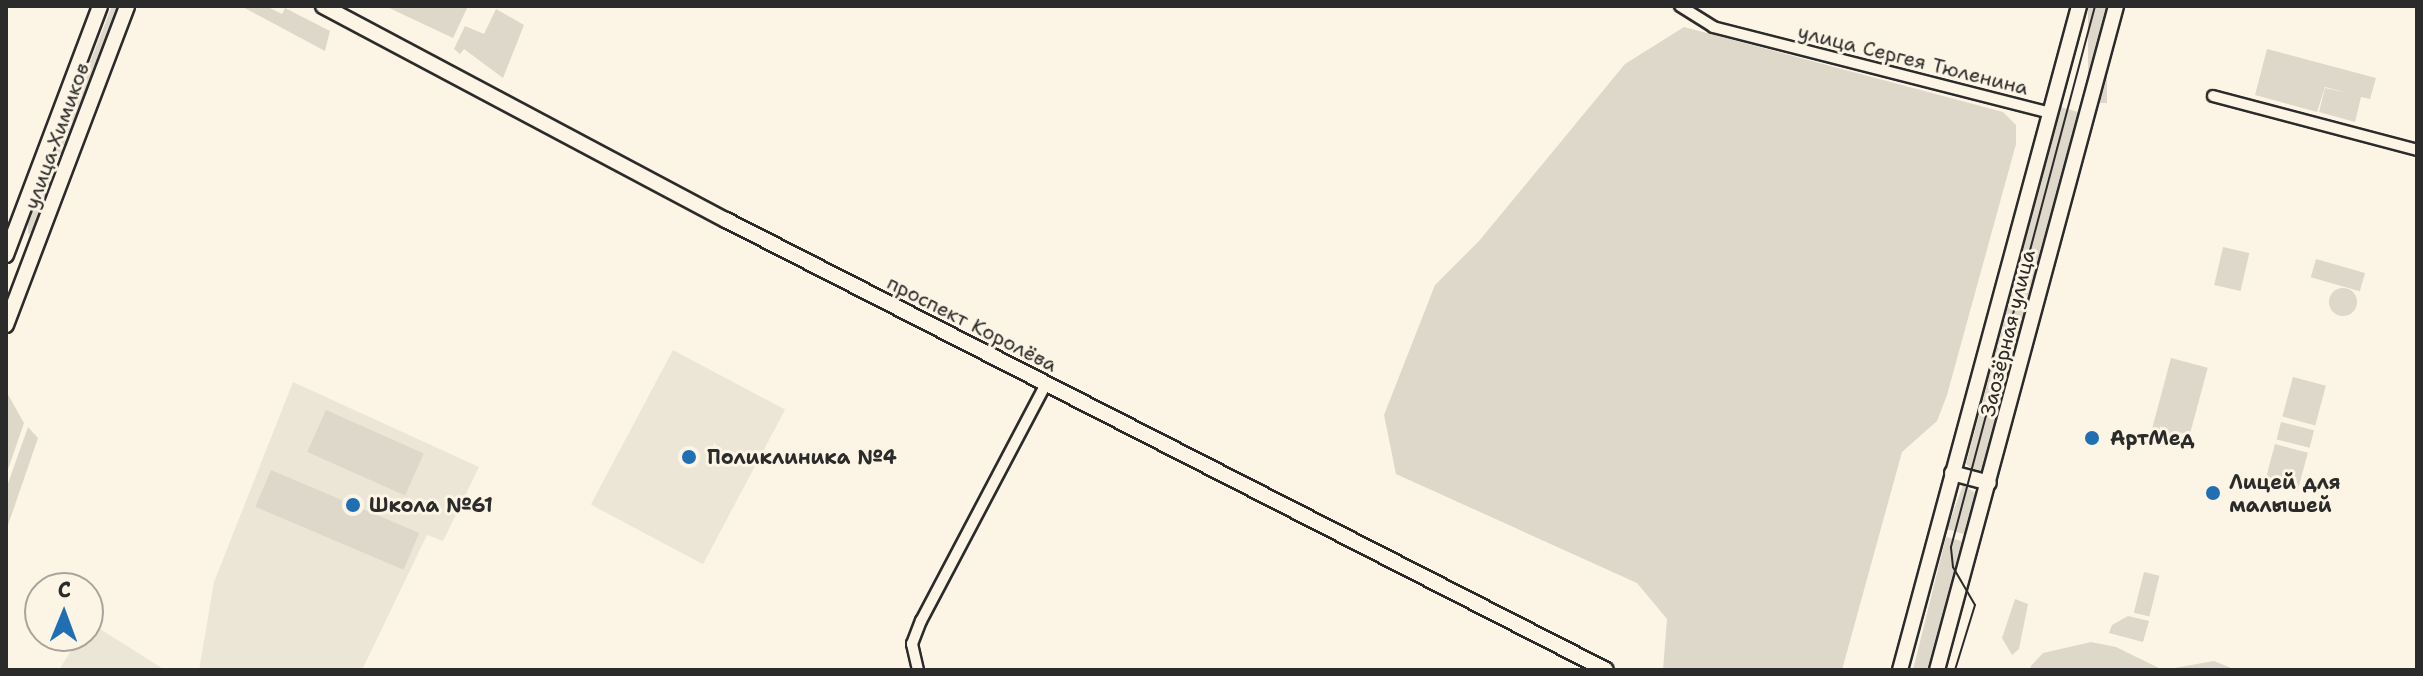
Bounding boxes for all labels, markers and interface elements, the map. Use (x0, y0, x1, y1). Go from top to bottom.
street label: улица Сергея Тюленина (1795, 20, 2031, 100)
street label: улица Химиков (19, 59, 95, 213)
street label: Заозёрная улица (1976, 247, 2040, 419)
street label: проспект Королёва (883, 271, 1061, 377)
place label: АртМед (2110, 426, 2194, 450)
marker: АртМед (2081, 427, 2103, 449)
place label: Поликлиника №4 (707, 445, 897, 469)
marker: Поликлиника №4 (678, 446, 700, 468)
place label: Лицей для малышей (2229, 470, 2341, 517)
marker: Лицей для малышей (2204, 484, 2222, 502)
place label: Школа №61 (369, 493, 493, 517)
marker: Школа №61 (344, 496, 362, 514)
north arrow (24, 572, 104, 652)
text: С (57, 575, 71, 604)

